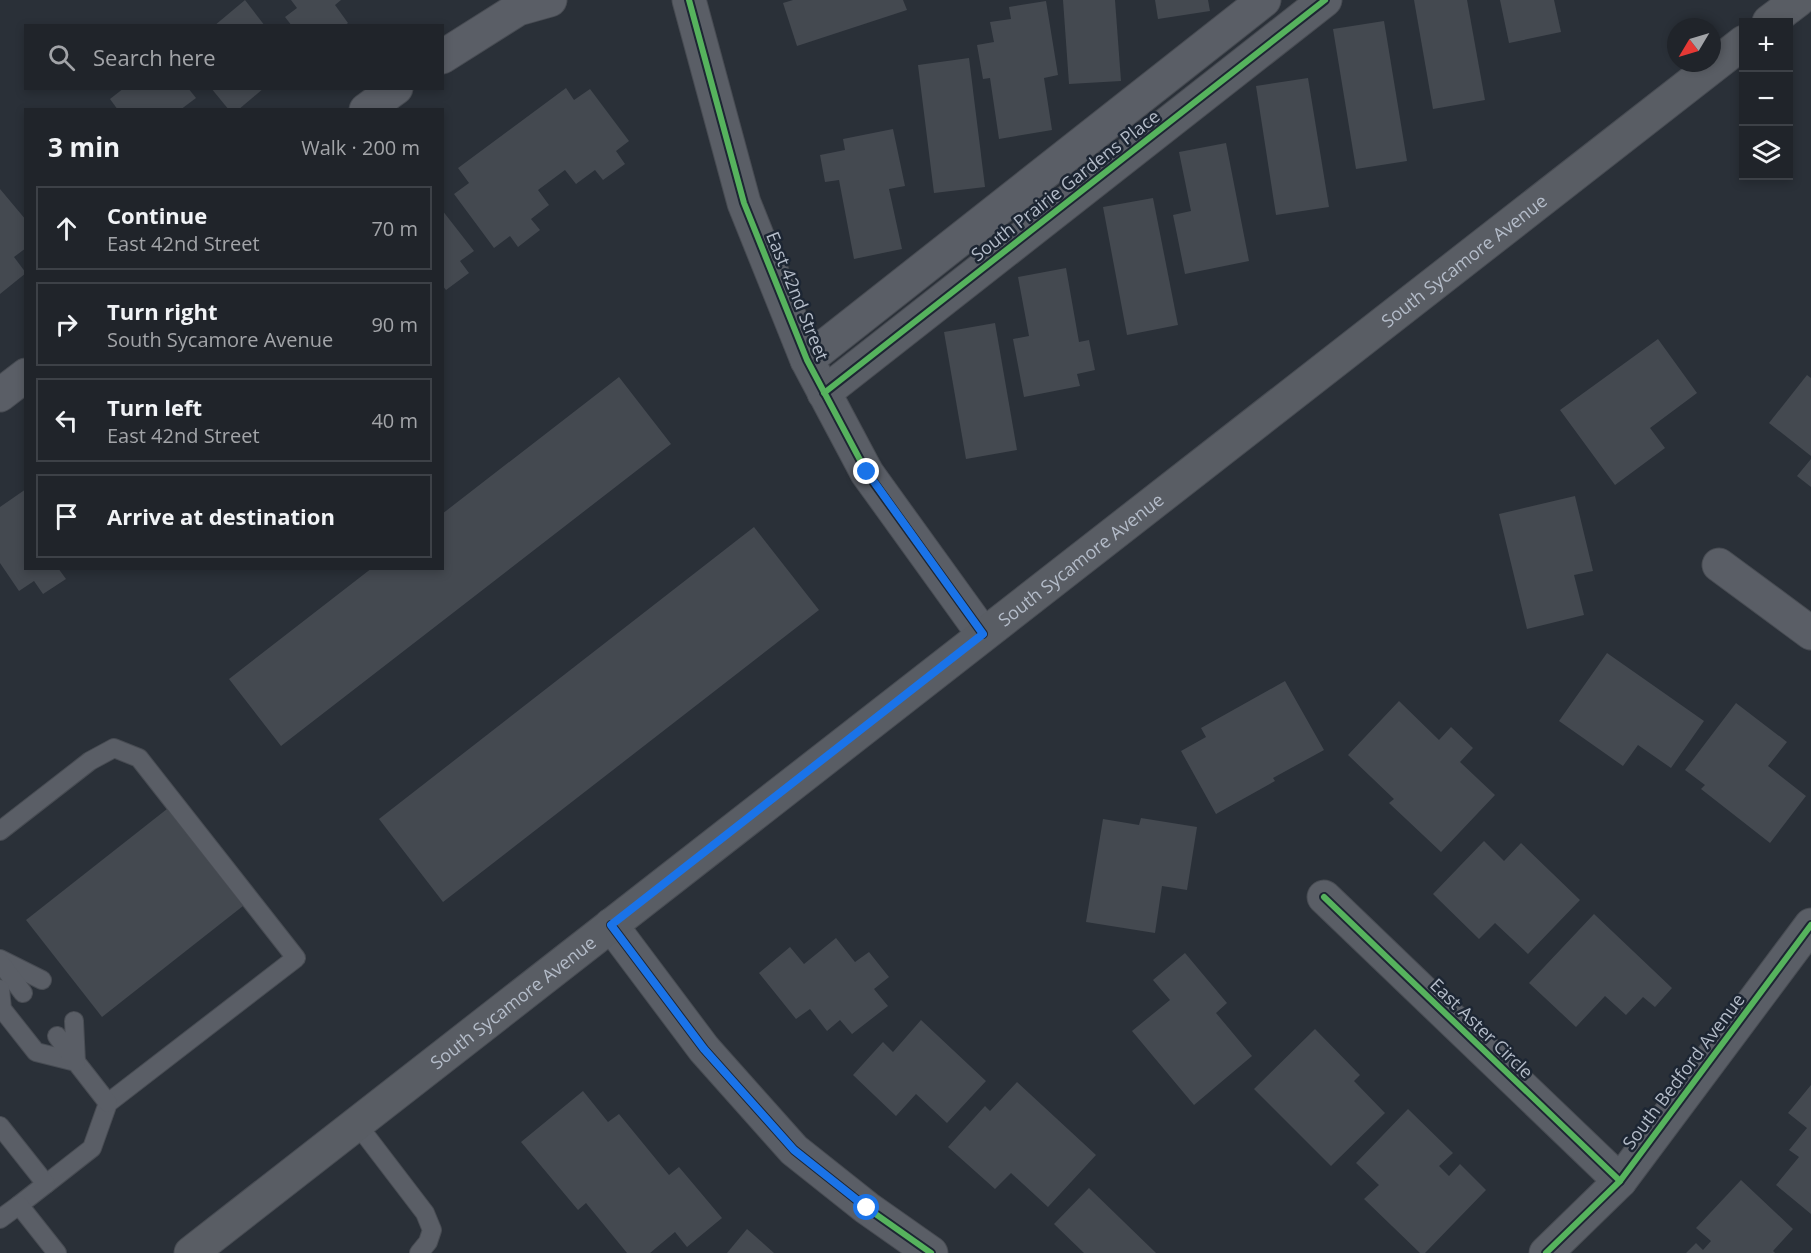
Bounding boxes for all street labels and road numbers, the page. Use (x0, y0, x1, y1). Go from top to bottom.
street label: South Prairie Gardens Place (966, 104, 1164, 266)
street label: South Sycamore Avenue (1376, 188, 1552, 333)
street label: East 42nd Street (761, 228, 835, 364)
street label: South Sycamore Avenue (993, 487, 1168, 631)
street label: South Sycamore Avenue (425, 930, 600, 1074)
street label: East Aster Circle (1425, 973, 1539, 1083)
street label: South Bedford Avenue (1616, 988, 1750, 1154)

